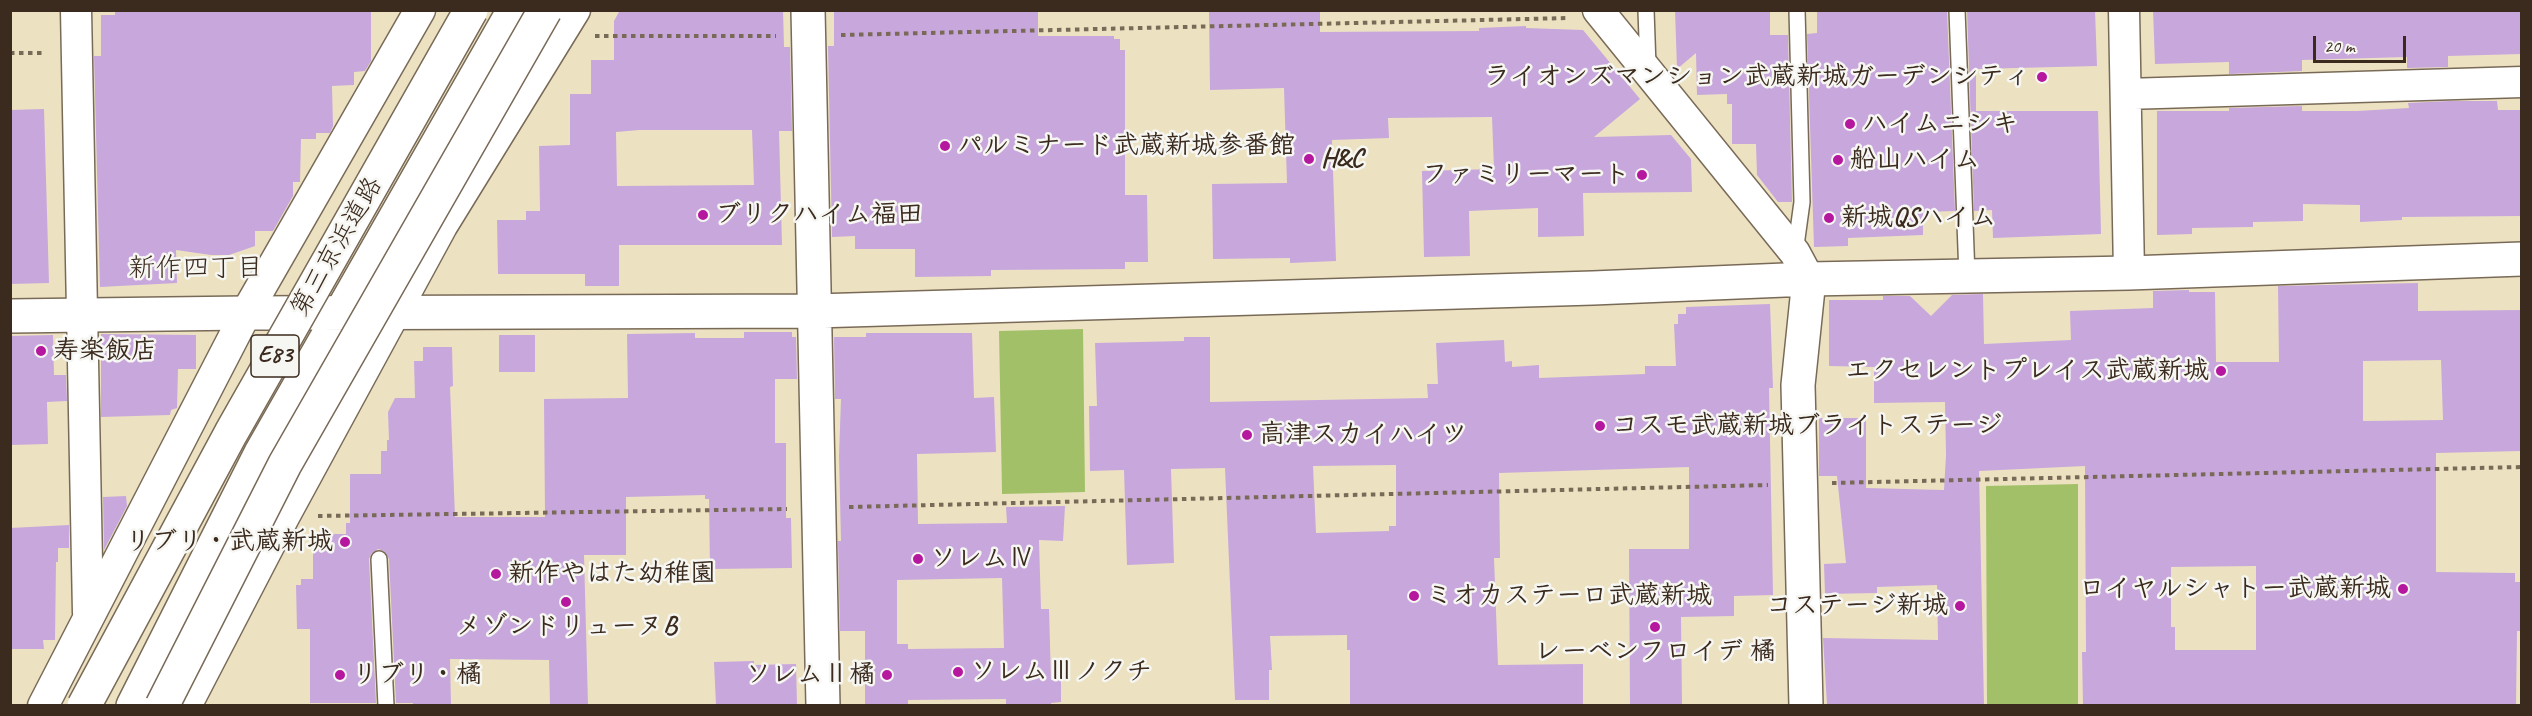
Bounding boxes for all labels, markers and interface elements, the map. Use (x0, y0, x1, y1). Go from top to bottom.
scale bar (2316, 24, 2409, 62)
text: 20 m (2324, 35, 2355, 57)
place label: ライオンズマンション武蔵新城ガーデンシティ (1484, 61, 2030, 93)
marker: ライオンズマンション武蔵新城ガーデンシティ (2035, 70, 2049, 84)
place label: ハイムニシキ (1862, 108, 2018, 140)
marker: ハイムニシキ (1843, 117, 1857, 131)
place label: パルミナード武蔵新城参番館 (957, 130, 1295, 162)
marker: パルミナード武蔵新城参番館 (938, 139, 952, 153)
place label: H&C (1321, 143, 1363, 175)
place label: 船山ハイム (1850, 144, 1980, 176)
marker: H&C (1302, 152, 1316, 166)
marker: 船山ハイム (1831, 153, 1845, 167)
place label: ファミリーマート (1422, 159, 1630, 191)
marker: ファミリーマート (1635, 168, 1649, 182)
street label: 第三京浜道路 (284, 172, 390, 322)
place label: ブリクハイム福田 (715, 199, 923, 231)
place label: 新城QSハイム (1841, 202, 1996, 234)
marker: ブリクハイム福田 (696, 208, 710, 222)
marker: 新城QSハイム (1822, 211, 1836, 225)
district label: 新作四丁目 (129, 253, 263, 285)
place label: 寿楽飯店 (53, 335, 157, 367)
road number: E83 (251, 335, 299, 377)
marker: 寿楽飯店 (34, 344, 48, 358)
place label: エクセレントプレイス武蔵新城 (1845, 355, 2209, 387)
marker: エクセレントプレイス武蔵新城 (2214, 364, 2228, 378)
place label: コスモ武蔵新城ブライトステージ (1612, 410, 2002, 442)
place label: 高津スカイハイツ (1259, 419, 1467, 451)
marker: コスモ武蔵新城ブライトステージ (1593, 419, 1607, 433)
marker: 高津スカイハイツ (1240, 428, 1254, 442)
place label: リブリ・武蔵新城 (125, 526, 333, 558)
marker: リブリ・武蔵新城 (338, 535, 352, 549)
place label: ソレムⅣ (930, 543, 1034, 575)
marker: ソレムⅣ (911, 552, 925, 566)
place label: 新作やはた幼稚園 (508, 558, 716, 590)
marker: 新作やはた幼稚園 (489, 567, 503, 581)
place label: ロイヤルシャトー武蔵新城 (2079, 573, 2391, 605)
place label: ミオカステーロ武蔵新城 (1426, 580, 1712, 612)
marker: ロイヤルシャトー武蔵新城 (2396, 582, 2410, 596)
marker: ミオカステーロ武蔵新城 (1407, 589, 1421, 603)
place label: コステージ新城 (1766, 590, 1948, 622)
marker: メゾンドリューヌB (559, 595, 573, 609)
marker: コステージ新城 (1953, 599, 1967, 613)
place label: メゾンドリューヌB (455, 611, 677, 643)
marker: レーベンフロイデ 橘 (1648, 620, 1662, 634)
place label: レーベンフロイデ 橘 (1534, 636, 1776, 668)
place label: ソレムⅢノクチ (970, 656, 1152, 688)
place label: リブリ・橘 (352, 659, 482, 691)
place label: ソレムⅡ橘 (745, 659, 875, 691)
marker: ソレムⅢノクチ (951, 665, 965, 679)
marker: リブリ・橘 (333, 668, 347, 682)
marker: ソレムⅡ橘 (880, 668, 894, 682)

